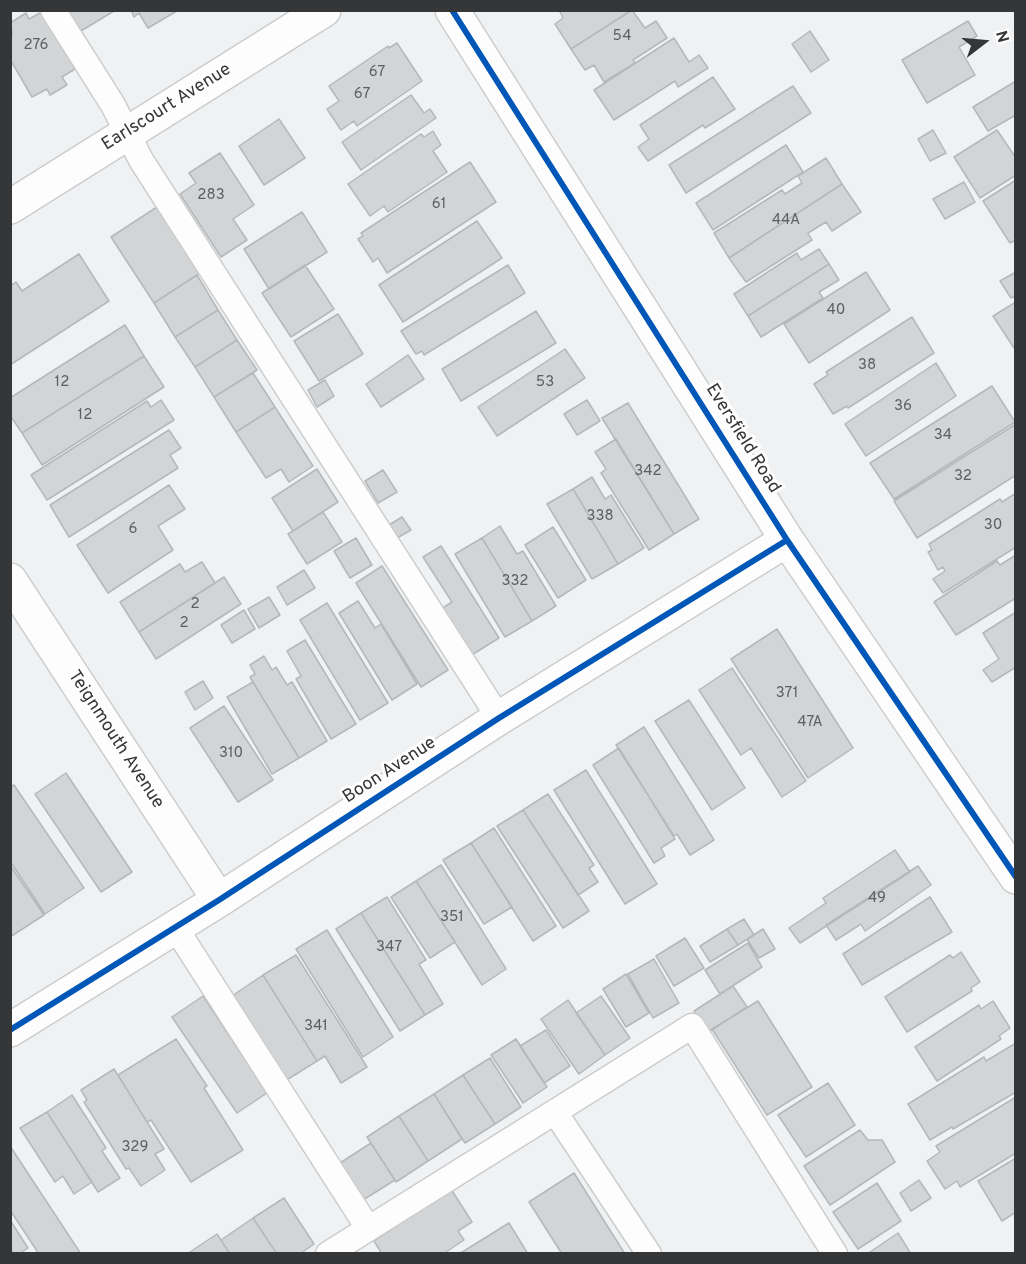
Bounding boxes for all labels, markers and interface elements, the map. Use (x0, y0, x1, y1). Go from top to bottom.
north arrow (954, 12, 1014, 72)
house number: 54 (613, 28, 631, 46)
text: N (990, 29, 1013, 45)
house number: 276 (23, 37, 49, 55)
street label: Earlscourt Avenue (98, 60, 236, 156)
house number: 67 (369, 64, 385, 82)
house number: 67 (354, 86, 370, 104)
house number: 283 (197, 187, 225, 205)
house number: 61 (432, 196, 446, 214)
house number: 44A (772, 212, 800, 230)
house number: 40 (827, 302, 845, 320)
house number: 38 (858, 357, 876, 375)
house number: 12 (55, 374, 69, 392)
house number: 53 (536, 374, 554, 392)
street label: Eversfield Road (700, 380, 784, 498)
house number: 36 (894, 398, 912, 416)
house number: 12 (78, 407, 92, 425)
house number: 34 (934, 427, 952, 445)
house number: 342 (634, 463, 662, 481)
house number: 32 (954, 468, 972, 486)
house number: 338 (586, 508, 614, 526)
house number: 30 (984, 517, 1002, 535)
house number: 6 (129, 521, 137, 539)
house number: 332 (502, 573, 528, 591)
house number: 2 (190, 596, 200, 614)
house number: 2 (179, 615, 189, 633)
street label: Teignmouth Avenue (62, 667, 168, 813)
house number: 371 (776, 685, 798, 703)
house number: 47A (797, 714, 823, 732)
street label: Boon Avenue (339, 733, 441, 809)
house number: 310 (219, 745, 243, 763)
house number: 49 (868, 890, 886, 908)
house number: 351 (440, 909, 464, 927)
house number: 347 (376, 939, 402, 957)
house number: 341 (304, 1018, 328, 1036)
house number: 329 (122, 1139, 148, 1157)

